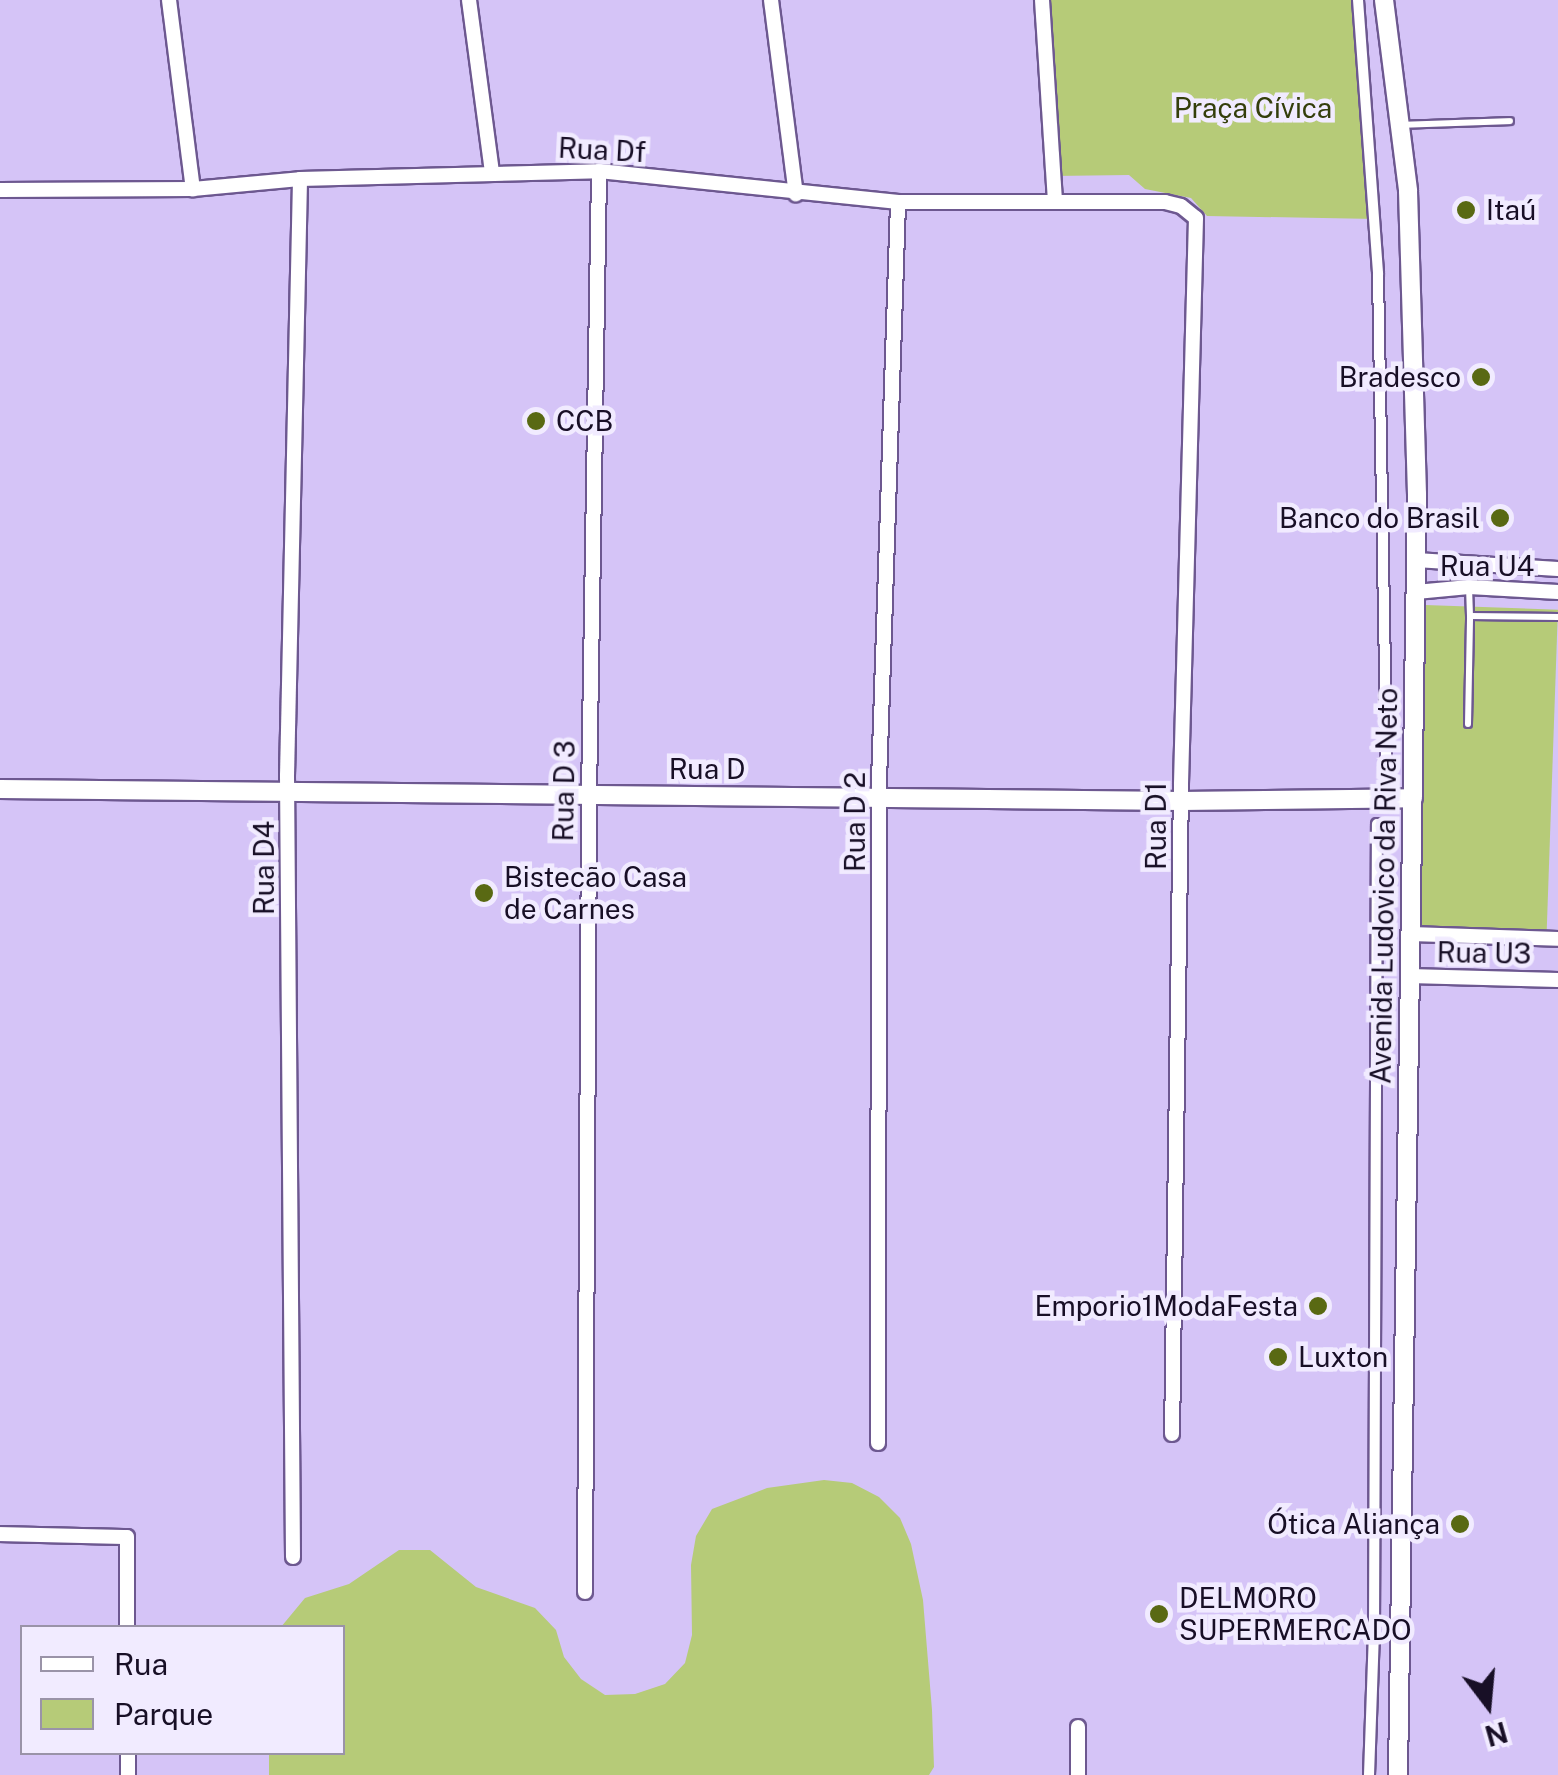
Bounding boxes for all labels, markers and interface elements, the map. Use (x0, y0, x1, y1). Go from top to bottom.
park label: Praça Cívica (1174, 91, 1332, 125)
street label: Rua Df (557, 131, 647, 169)
place label: Itaú (1486, 193, 1536, 227)
marker: Itaú (1455, 199, 1477, 221)
place label: Bradesco (1339, 360, 1461, 394)
marker: Bradesco (1470, 366, 1492, 388)
place label: CCB (556, 404, 613, 438)
marker: CCB (525, 410, 547, 432)
place label: Banco do Brasil (1278, 501, 1480, 535)
marker: Banco do Brasil (1489, 507, 1511, 529)
street label: Rua U4 (1440, 549, 1534, 583)
street label: Avenida Ludovico da Riva Neto (1364, 687, 1404, 1085)
street label: Rua D 3 (546, 740, 582, 842)
street label: Rua D (669, 752, 745, 786)
street label: Rua D 2 (838, 772, 872, 872)
street label: Rua D1 (1139, 782, 1173, 870)
street label: Rua D4 (247, 821, 281, 915)
place label: Bistecão Casa de Carnes (504, 860, 687, 926)
marker: Bistecão Casa de Carnes (473, 882, 495, 904)
street label: Rua U3 (1436, 935, 1532, 971)
place label: Emporio1ModaFesta (1034, 1289, 1298, 1323)
marker: Emporio1ModaFesta (1307, 1295, 1329, 1317)
place label: Luxton (1298, 1340, 1388, 1374)
marker: Luxton (1267, 1346, 1289, 1368)
place label: Ótica Aliança (1267, 1507, 1440, 1541)
marker: Ótica Aliança (1449, 1513, 1471, 1535)
place label: DELMORO SUPERMERCADO (1179, 1581, 1411, 1647)
marker: DELMORO SUPERMERCADO (1148, 1603, 1170, 1625)
legend (20, 1625, 345, 1755)
text: Rua (114, 1646, 168, 1682)
north arrow (1438, 1655, 1538, 1755)
text: Parque (114, 1696, 213, 1732)
text: N (1481, 1715, 1511, 1753)

